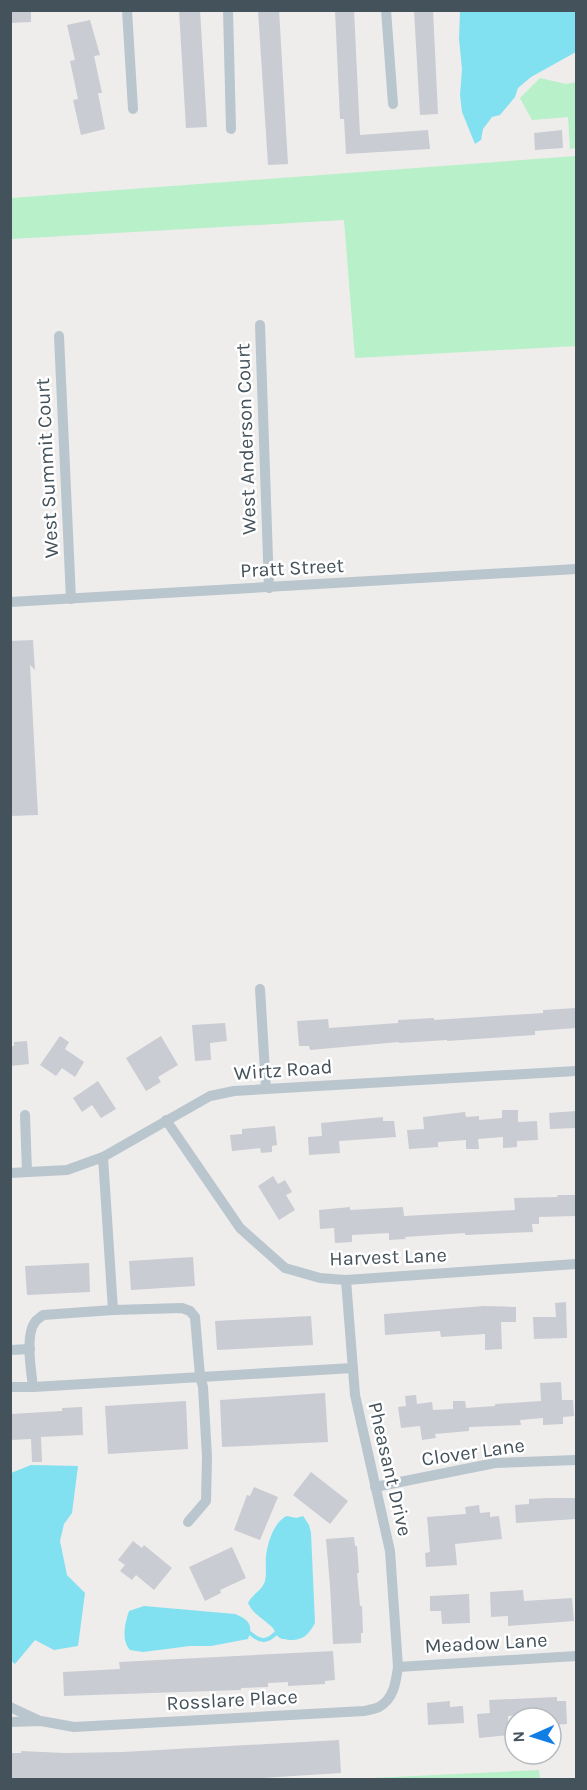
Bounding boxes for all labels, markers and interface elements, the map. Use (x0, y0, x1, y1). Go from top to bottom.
street label: West Anderson Court (231, 342, 261, 535)
street label: West Summit Court (31, 377, 63, 559)
street label: Pratt Street (239, 554, 345, 582)
street label: Wirtz Road (233, 1055, 333, 1085)
street label: Harvest Lane (329, 1243, 447, 1271)
street label: Pheasant Drive (363, 1400, 417, 1538)
street label: Clover Lane (420, 1433, 526, 1471)
street label: Meadow Lane (424, 1628, 548, 1658)
street label: Rosslare Place (166, 1685, 298, 1715)
north arrow (503, 1706, 563, 1766)
text: N (509, 1731, 528, 1743)

